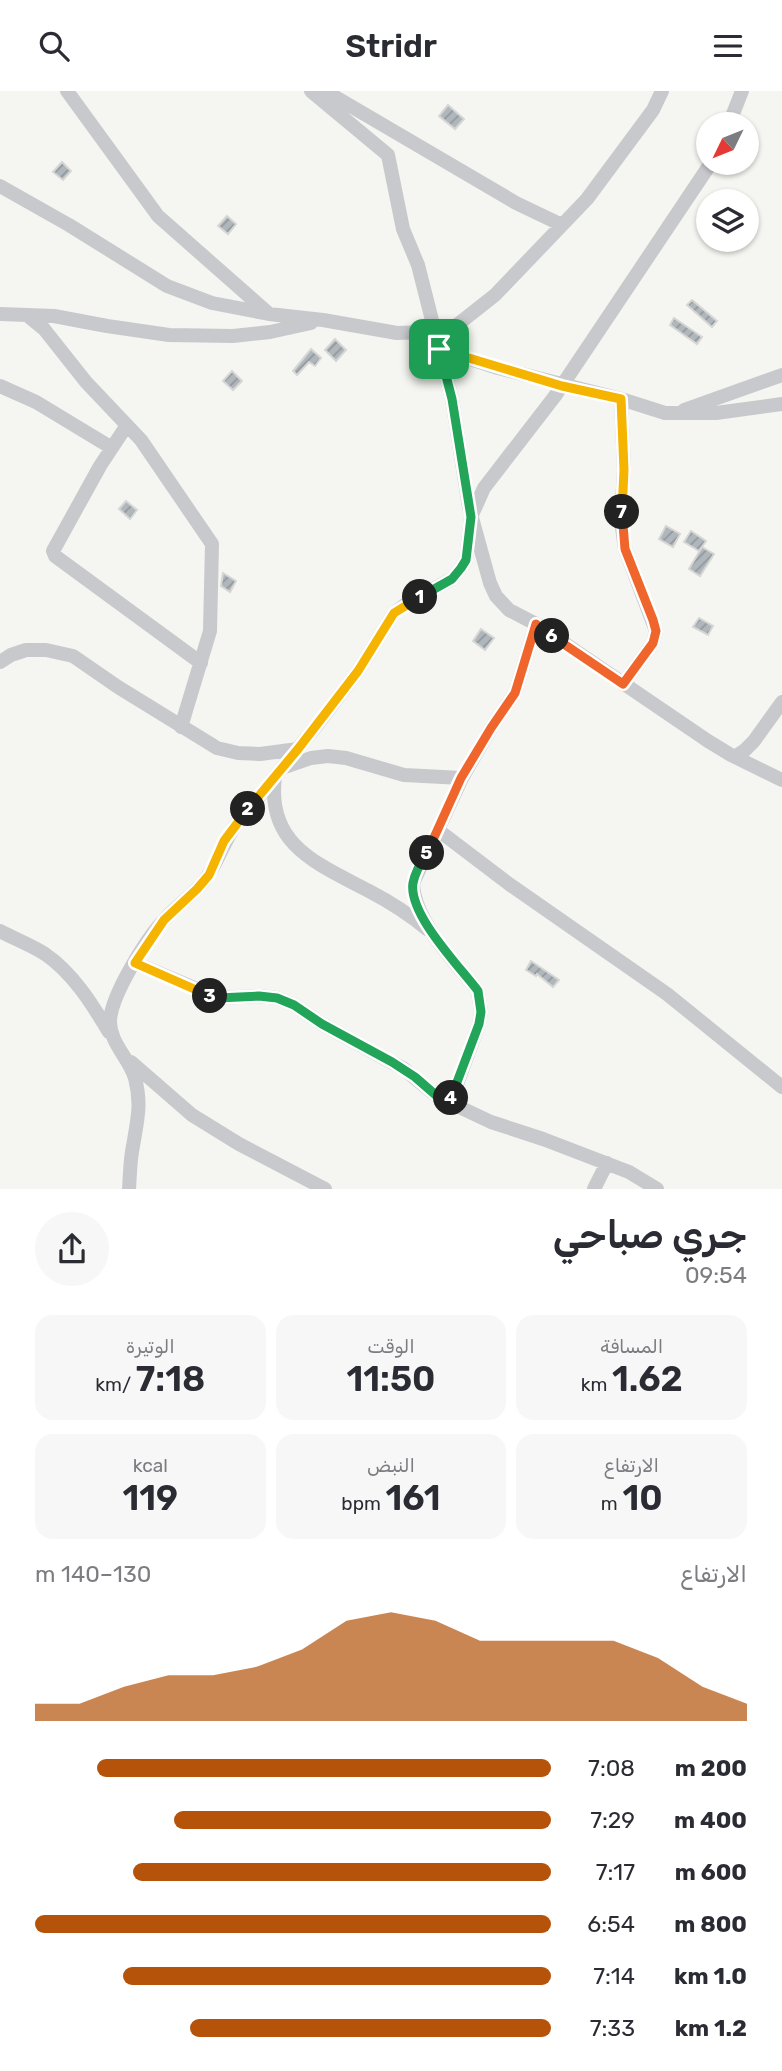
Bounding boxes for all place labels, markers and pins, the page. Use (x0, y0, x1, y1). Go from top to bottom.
pin (409, 319, 469, 379)
pin: 7 (604, 495, 640, 529)
pin: 1 (402, 580, 438, 615)
pin: 6 (534, 619, 570, 653)
pin: 2 (230, 791, 266, 827)
pin: 5 (410, 835, 444, 871)
pin: 3 (192, 979, 228, 1013)
pin: 4 (434, 1081, 468, 1115)

